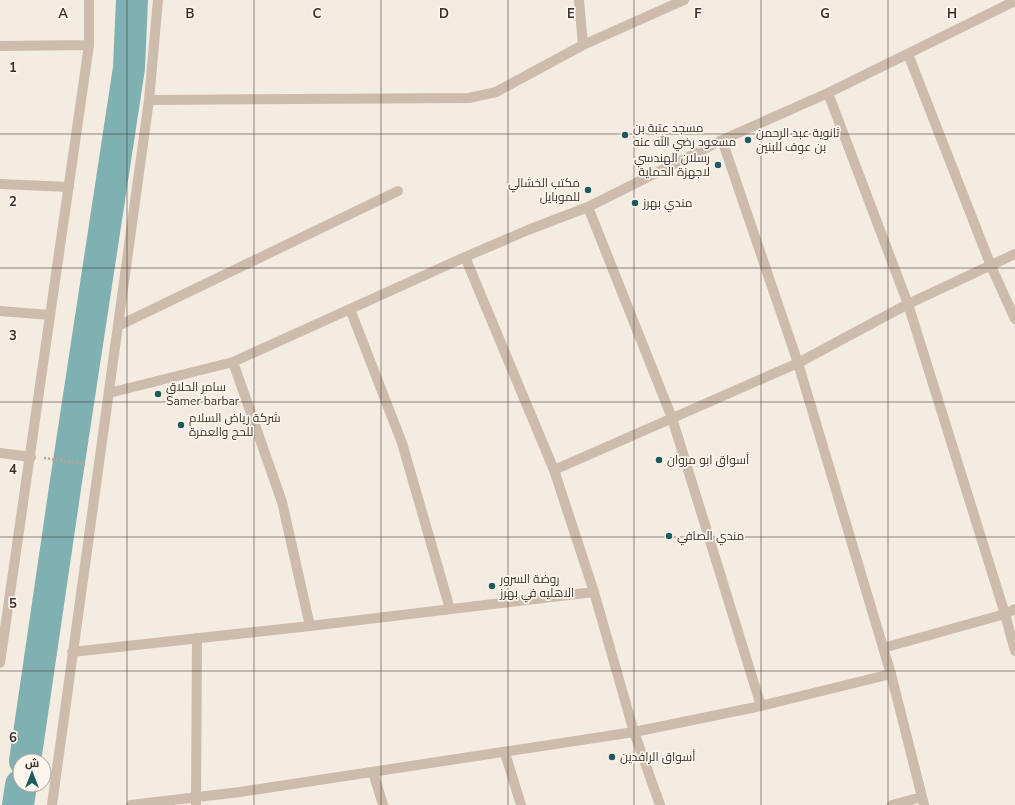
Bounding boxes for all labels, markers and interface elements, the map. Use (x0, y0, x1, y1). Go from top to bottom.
text: A (58, 5, 68, 23)
text: B (186, 5, 195, 23)
text: C (313, 5, 322, 23)
text: D (439, 5, 449, 23)
text: E (567, 5, 575, 23)
text: F (694, 5, 702, 23)
text: G (820, 5, 830, 23)
text: H (947, 5, 957, 23)
text: 1 (9, 59, 17, 77)
place label: مسجد عتبة بن مسعود رضي الله عنه (633, 120, 736, 152)
place label: ثانوية عبد الرحمن بن عوف للبنين (756, 125, 840, 155)
marker: مسجد عتبة بن مسعود رضي الله عنه (620, 130, 630, 140)
marker: ثانوية عبد الرحمن بن عوف للبنين (743, 135, 753, 145)
place label: رسلان الهندسي لاجهزة الحماية (634, 150, 710, 180)
marker: رسلان الهندسي لاجهزة الحماية (713, 160, 723, 170)
place label: مكتب الخشالي للموبايل (508, 175, 580, 205)
marker: مكتب الخشالي للموبايل (583, 185, 593, 195)
text: 2 (9, 193, 17, 211)
place label: مندي بهرز (642, 195, 692, 213)
marker: مندي بهرز (630, 198, 640, 208)
text: 3 (9, 327, 17, 345)
place label: سامر الحلاق Samer barbar (166, 379, 240, 409)
marker: سامر الحلاق Samer barbar (153, 389, 163, 399)
place label: شركة رياض السلام للحج والعمرة (189, 410, 281, 440)
marker: شركة رياض السلام للحج والعمرة (176, 420, 186, 430)
place label: أسواق ابو مروان (667, 452, 749, 468)
marker: أسواق ابو مروان (654, 455, 664, 465)
text: 4 (9, 461, 17, 479)
place label: مندي الصافي (677, 528, 744, 546)
marker: مندي الصافي (664, 531, 674, 541)
place label: روضة السرور الاهليه في بهرز (499, 571, 574, 603)
marker: روضة السرور الاهليه في بهرز (487, 581, 497, 591)
text: 5 (9, 595, 17, 613)
text: 6 (9, 729, 17, 747)
place label: أسواق الرافدين (620, 749, 695, 765)
marker: أسواق الرافدين (607, 752, 617, 762)
north arrow (12, 753, 52, 793)
text: ش (25, 756, 39, 771)

